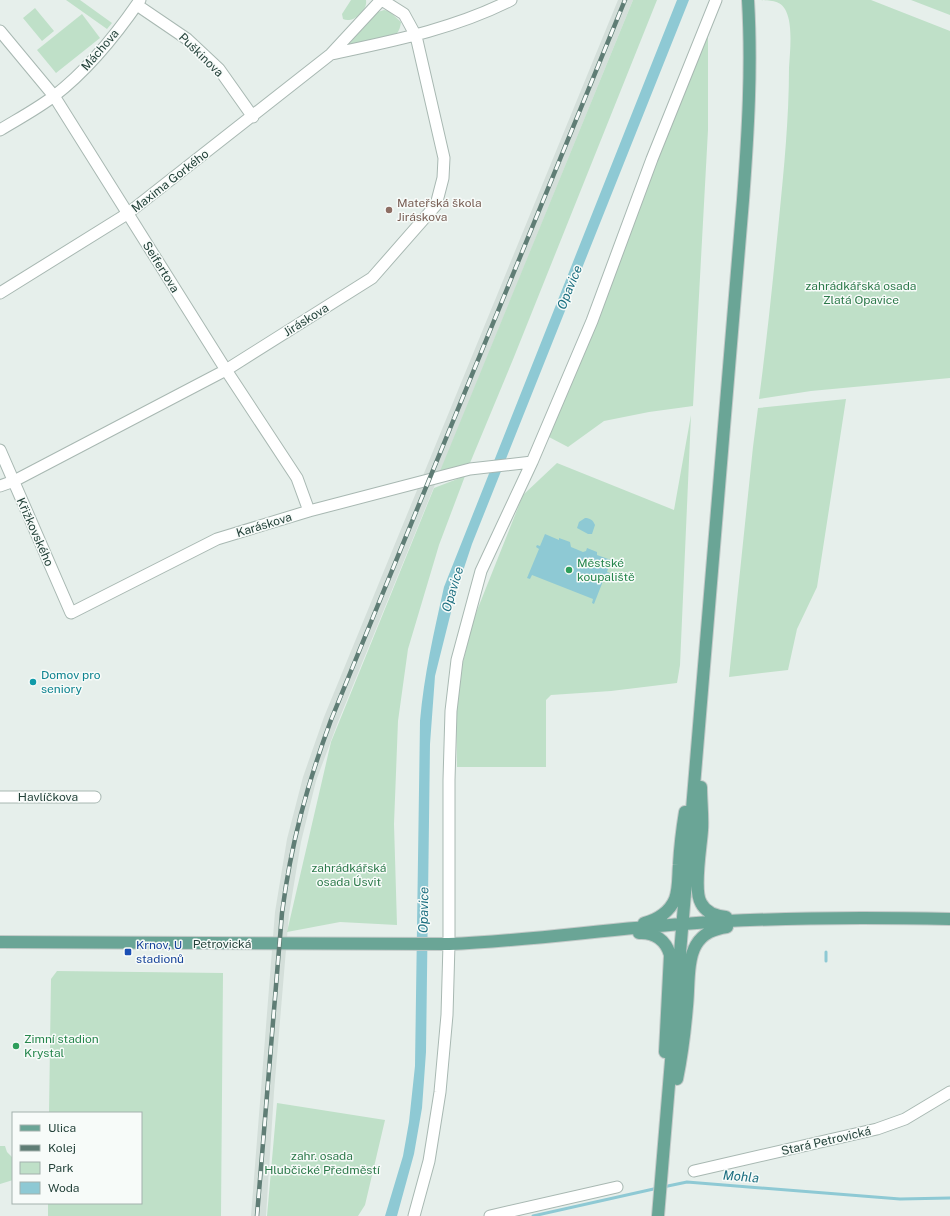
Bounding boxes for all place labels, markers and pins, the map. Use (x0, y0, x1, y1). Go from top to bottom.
place label: Mateřská škola Jiráskova (397, 196, 482, 224)
marker: Mateřská škola Jiráskova (384, 205, 394, 215)
place label: Městské koupaliště (577, 556, 635, 584)
marker: Městské koupaliště (564, 565, 574, 575)
place label: Domov pro seniory (41, 668, 101, 696)
marker: Domov pro seniory (28, 677, 38, 687)
place label: Krnov, U stadionů (136, 938, 184, 966)
marker: Krnov, U stadionů (123, 947, 133, 957)
place label: Zimní stadion Krystal (24, 1032, 99, 1060)
marker: Zimní stadion Krystal (11, 1041, 21, 1051)

